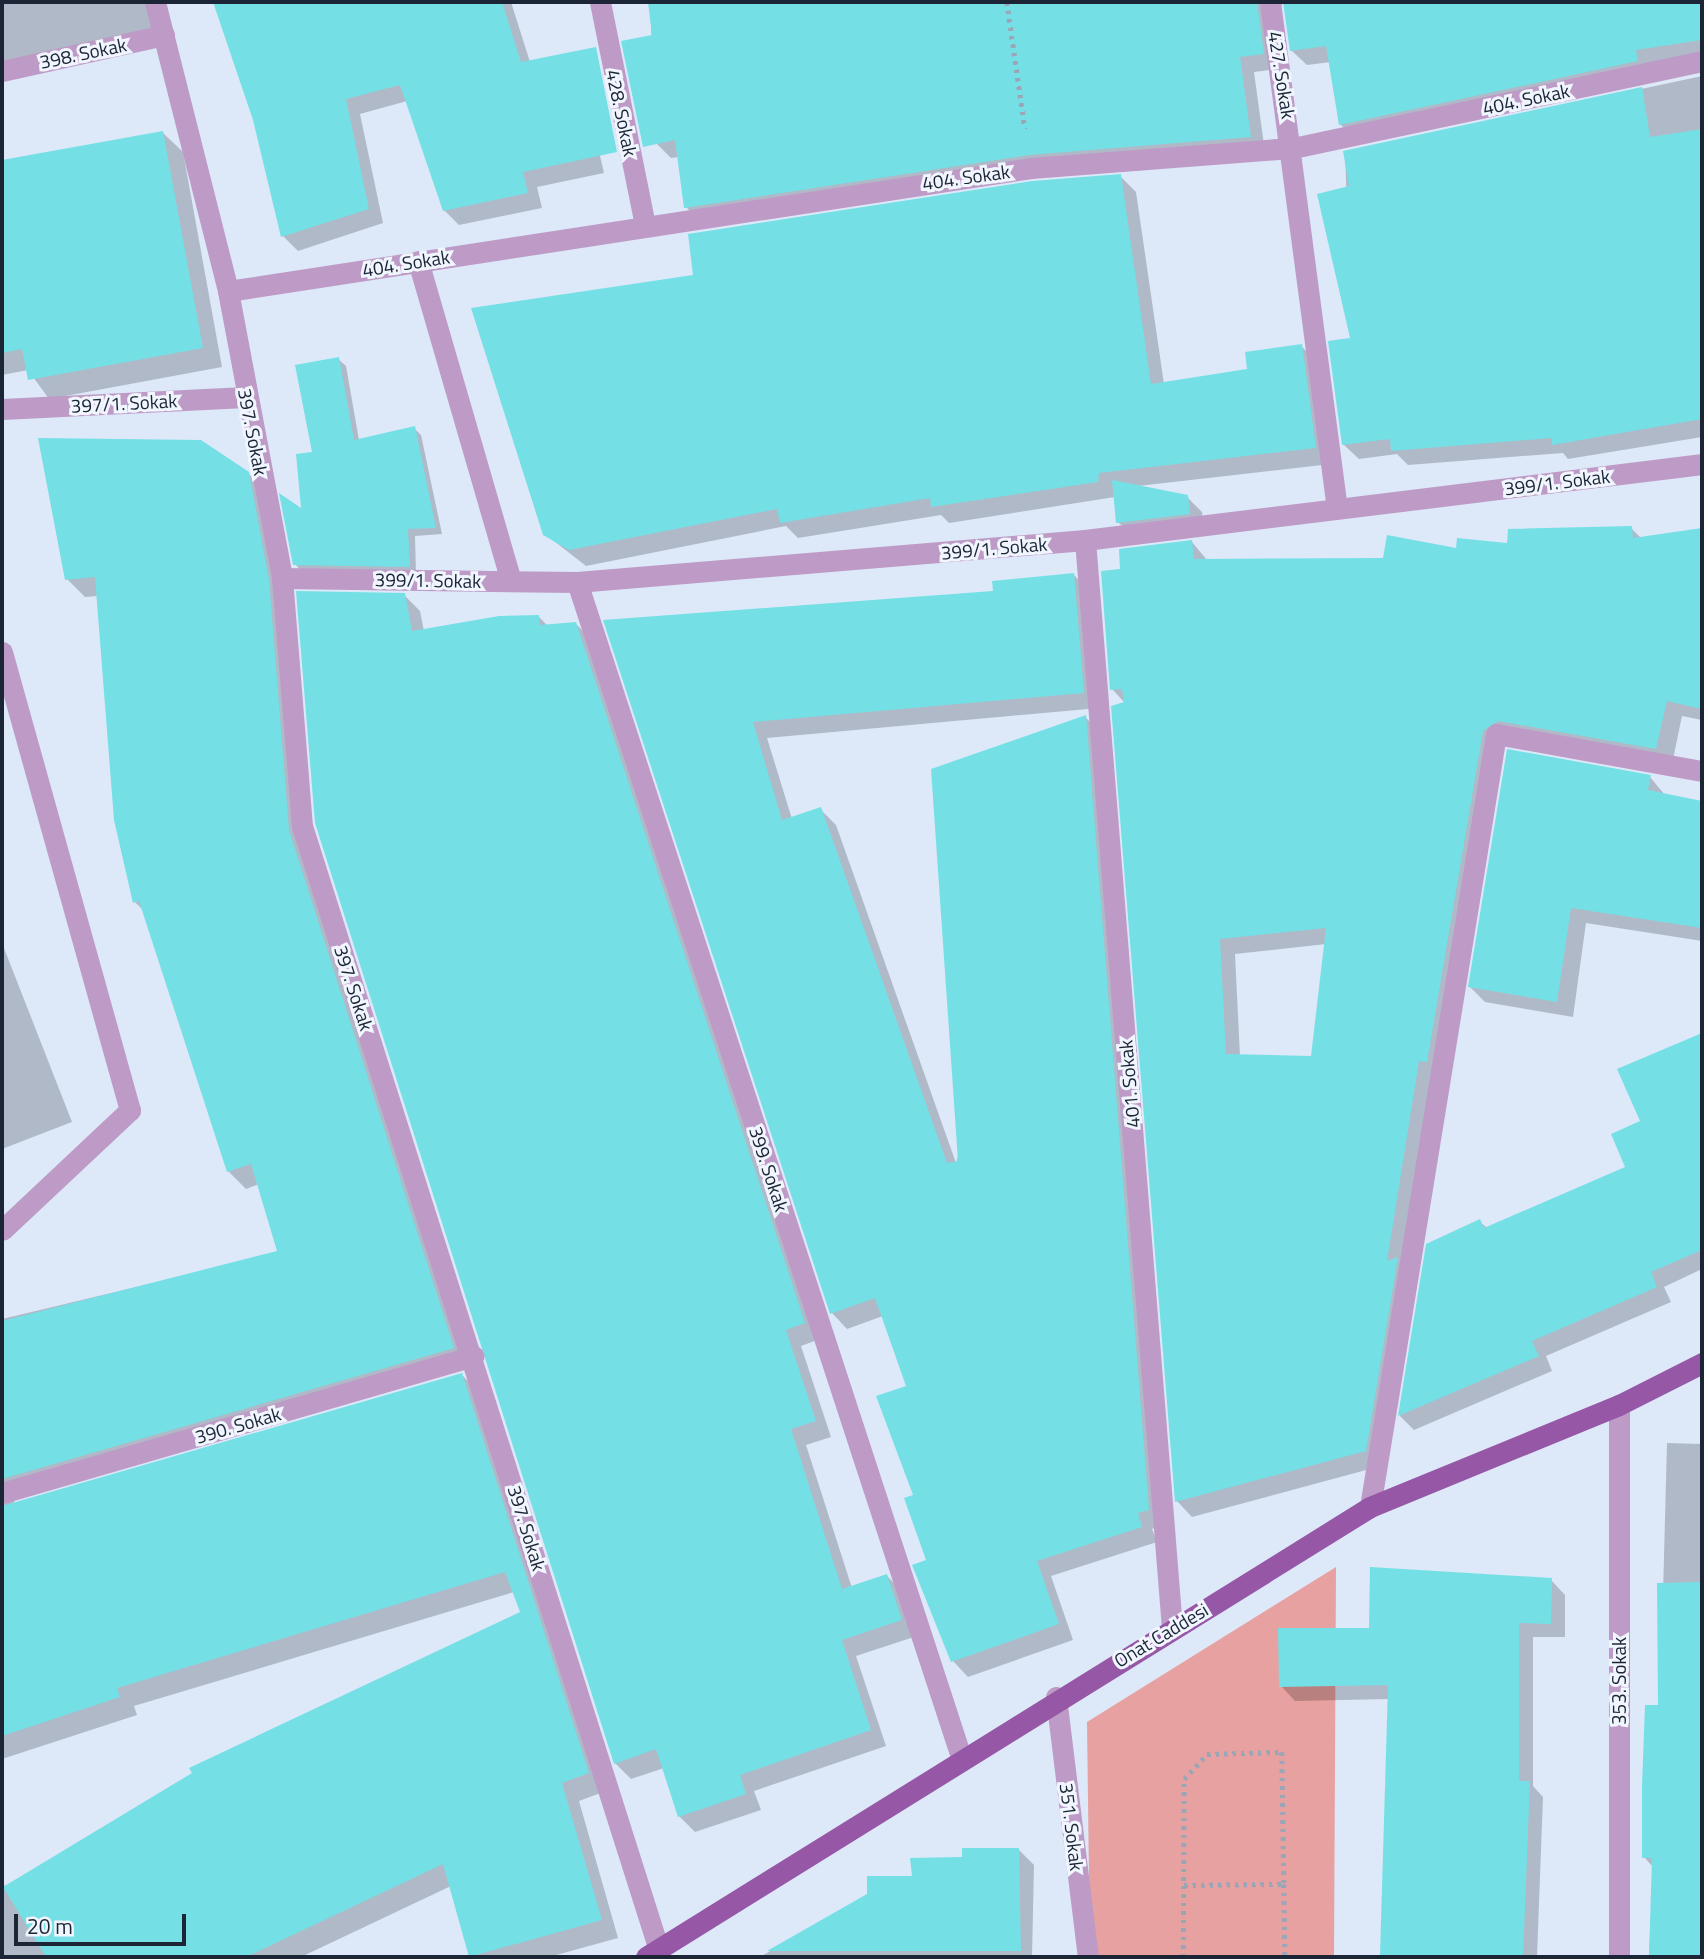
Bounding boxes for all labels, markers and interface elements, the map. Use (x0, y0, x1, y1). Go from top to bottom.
street label: 427. Sokak (1264, 30, 1300, 120)
street label: 398. Sokak (37, 33, 129, 73)
street label: 428. Sokak (602, 67, 642, 159)
street label: 404. Sokak (1480, 79, 1572, 119)
street label: 404. Sokak (921, 160, 1011, 194)
street label: 404. Sokak (361, 245, 451, 281)
street label: 397. Sokak (233, 387, 273, 477)
street label: 397/1. Sokak (70, 389, 178, 417)
street label: 399/1. Sokak (1503, 464, 1611, 500)
street label: 399/1. Sokak (940, 532, 1048, 564)
street label: 399/1. Sokak (374, 568, 482, 592)
street label: 397. Sokak (330, 943, 378, 1033)
street label: 401. Sokak (1114, 1039, 1144, 1129)
street label: 399. Sokak (745, 1124, 793, 1214)
street label: 390. Sokak (192, 1402, 284, 1448)
street label: 397. Sokak (503, 1482, 551, 1574)
street label: Onat Caddesi (1110, 1598, 1212, 1672)
street label: 353. Sokak (1608, 1637, 1630, 1725)
street label: 351. Sokak (1055, 1782, 1089, 1872)
scale bar (18, 1899, 189, 1943)
text: 20 m (27, 1910, 73, 1942)

